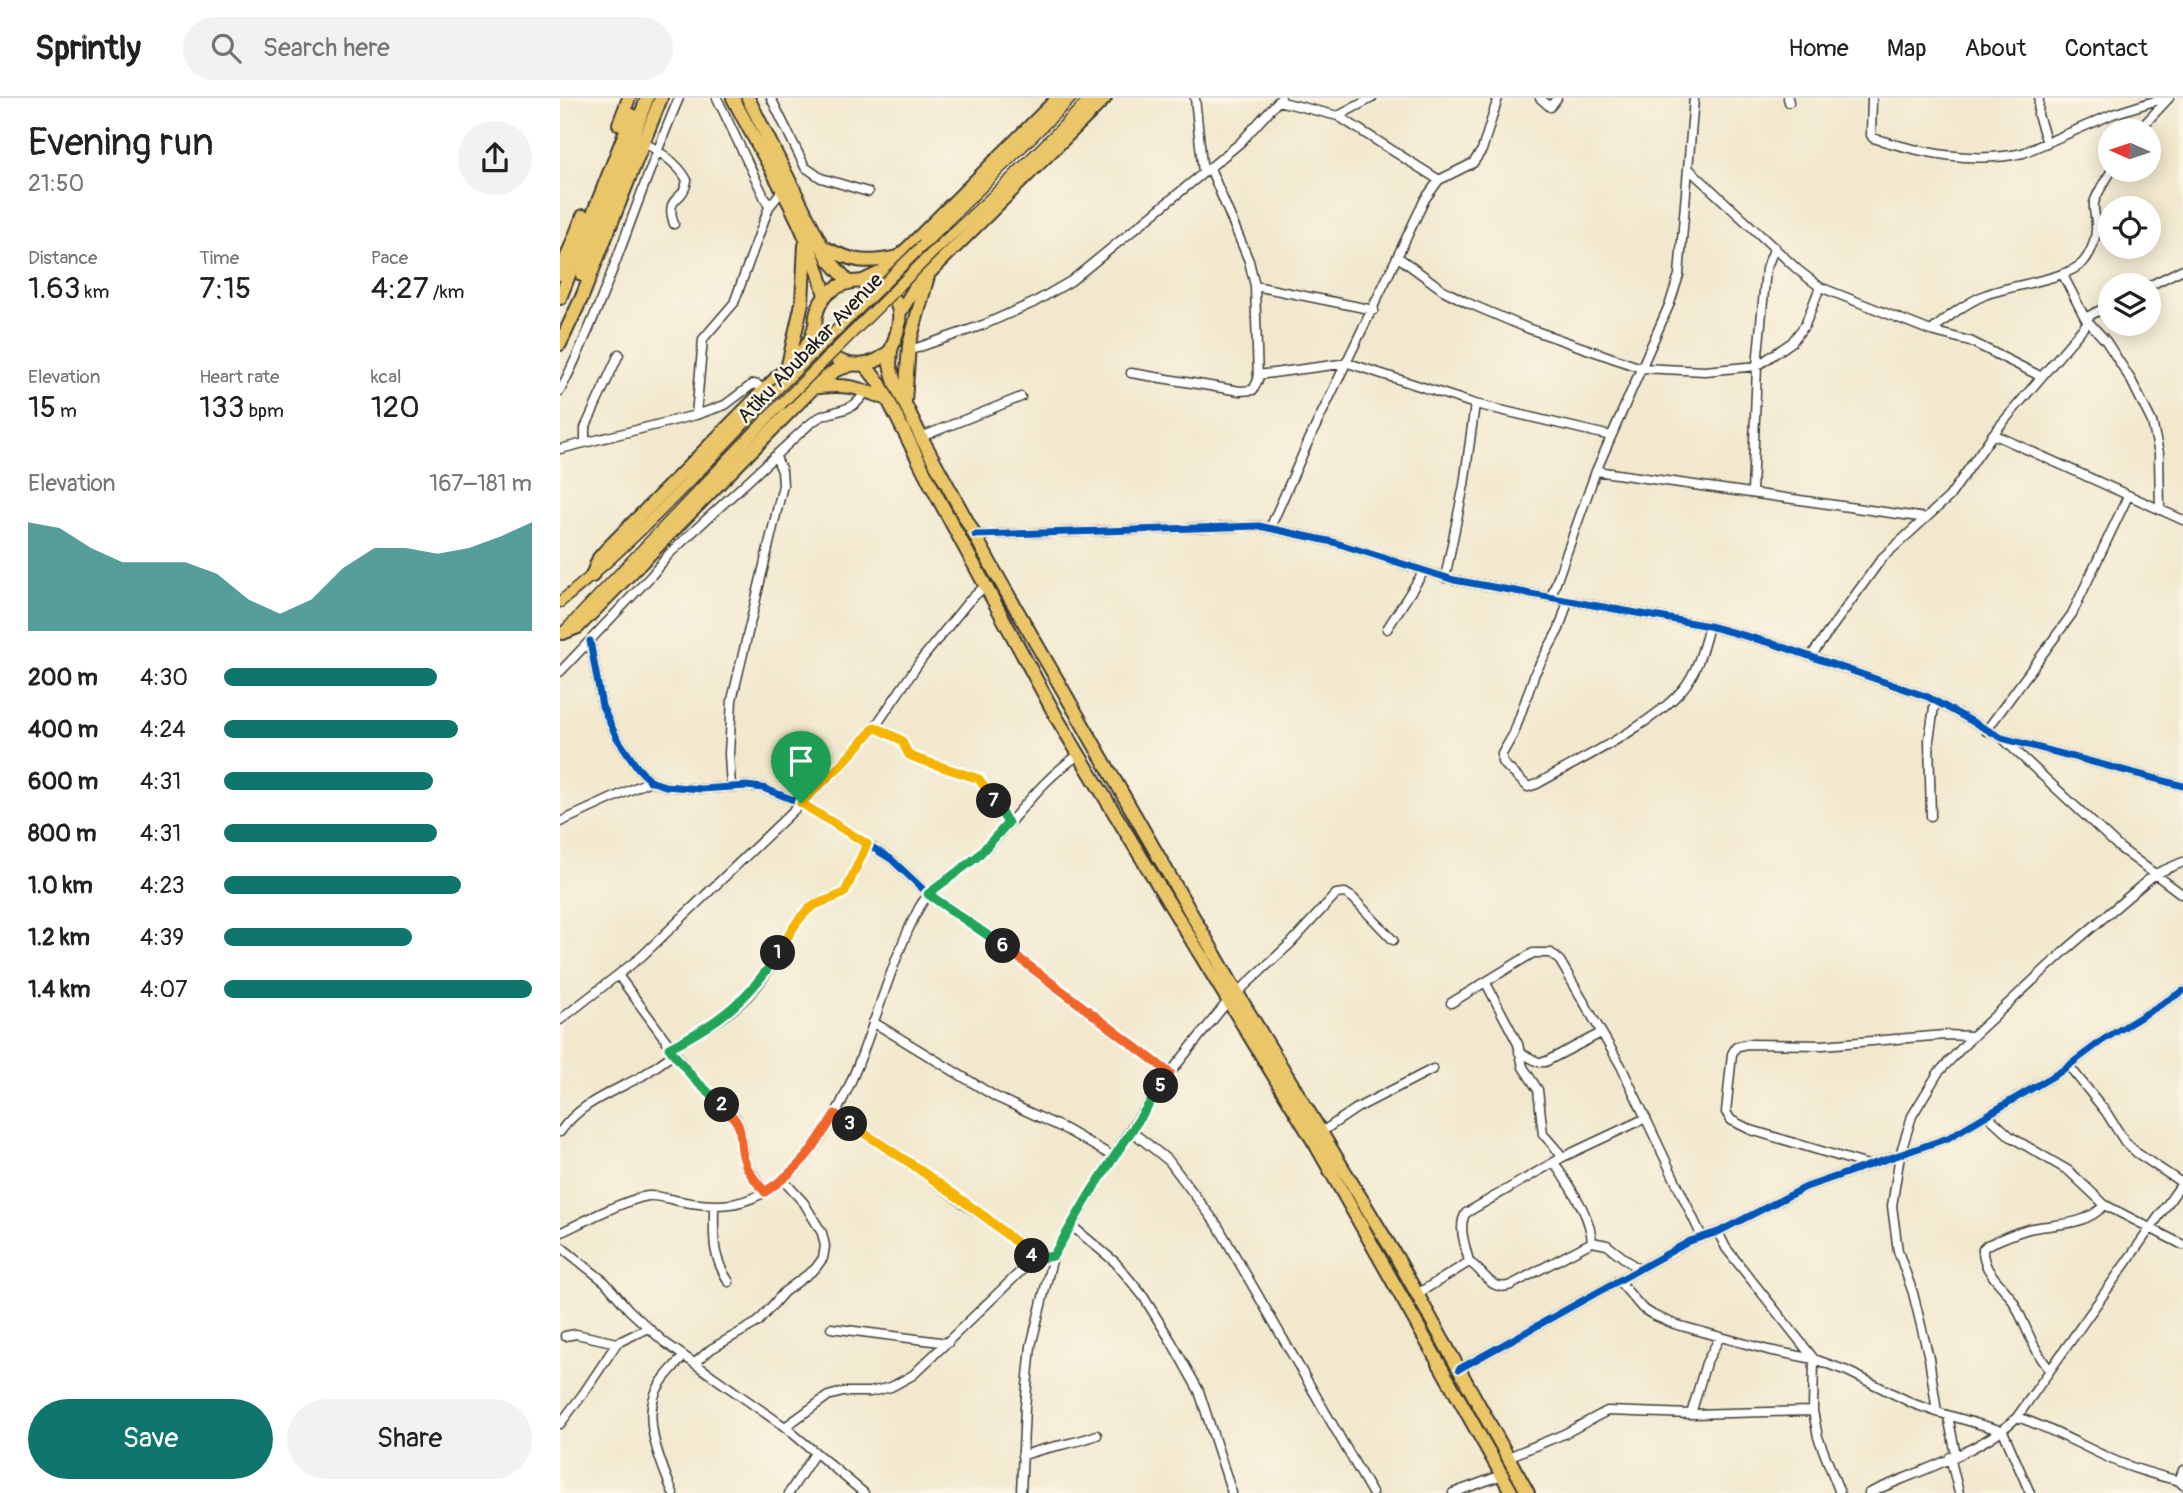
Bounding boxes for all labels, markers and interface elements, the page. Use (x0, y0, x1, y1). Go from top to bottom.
search box (183, 17, 673, 80)
text: Sprintly (35, 28, 141, 69)
icon: search (207, 29, 245, 67)
text: Search here (263, 32, 390, 64)
text: Home (1788, 34, 1849, 63)
text: Map (1887, 34, 1927, 63)
text: About (1965, 34, 2027, 63)
text: Contact (2065, 34, 2148, 63)
text: Evening run (28, 119, 214, 167)
north arrow (2098, 119, 2161, 182)
map controls (2098, 119, 2161, 336)
button: share (458, 121, 532, 195)
text: 21:50 (28, 169, 84, 198)
button: locate (2098, 196, 2161, 259)
text: Distance (28, 246, 97, 270)
text: Time (199, 246, 239, 270)
text: Pace (371, 246, 408, 270)
street label: Atiku Abubakar Avenue (731, 267, 890, 429)
text: 1.63 (28, 270, 81, 307)
text: 7:15 (199, 270, 251, 307)
text: 4:27 (371, 270, 429, 307)
button: layers (2098, 273, 2161, 336)
text: km (81, 280, 109, 304)
text: /km (429, 280, 464, 304)
text: Elevation (28, 365, 100, 389)
text: Heart rate (199, 365, 279, 389)
text: kcal (371, 365, 402, 389)
text: 15 (28, 389, 56, 426)
text: 133 (199, 389, 245, 426)
text: 120 (371, 389, 420, 426)
text: m (56, 399, 77, 423)
text: bpm (245, 399, 284, 423)
text: Elevation (28, 469, 116, 498)
text: 167–181 m (429, 469, 532, 498)
text: 200 m (28, 663, 98, 692)
text: 4:30 (140, 663, 188, 692)
text: 400 m (28, 715, 98, 744)
text: 4:24 (140, 715, 186, 744)
pin (771, 731, 831, 803)
icon: arrive (782, 742, 820, 780)
text: 600 m (28, 767, 98, 796)
text: 4:31 (140, 767, 181, 796)
pin: 7 (976, 784, 1012, 818)
text: 7 (988, 788, 999, 812)
text: 800 m (28, 819, 96, 848)
text: 4:31 (140, 819, 181, 848)
text: 1.0 km (28, 871, 93, 900)
text: 4:23 (140, 871, 184, 900)
text: 1.2 km (28, 923, 90, 952)
text: 4:39 (140, 923, 184, 952)
pin: 6 (986, 928, 1020, 964)
text: 6 (997, 933, 1008, 957)
pin: 1 (760, 936, 795, 970)
text: 1 (774, 940, 781, 964)
text: 1.4 km (28, 975, 90, 1004)
text: 4:07 (140, 975, 187, 1004)
pin: 5 (1144, 1068, 1178, 1104)
text: 5 (1155, 1073, 1166, 1097)
pin: 2 (704, 1088, 740, 1122)
text: 2 (716, 1092, 727, 1116)
pin: 3 (832, 1107, 868, 1142)
text: 3 (844, 1111, 855, 1135)
pin: 4 (1014, 1238, 1050, 1274)
text: 4 (1026, 1243, 1037, 1267)
button: Save (28, 1399, 273, 1479)
button: Share (287, 1399, 532, 1479)

